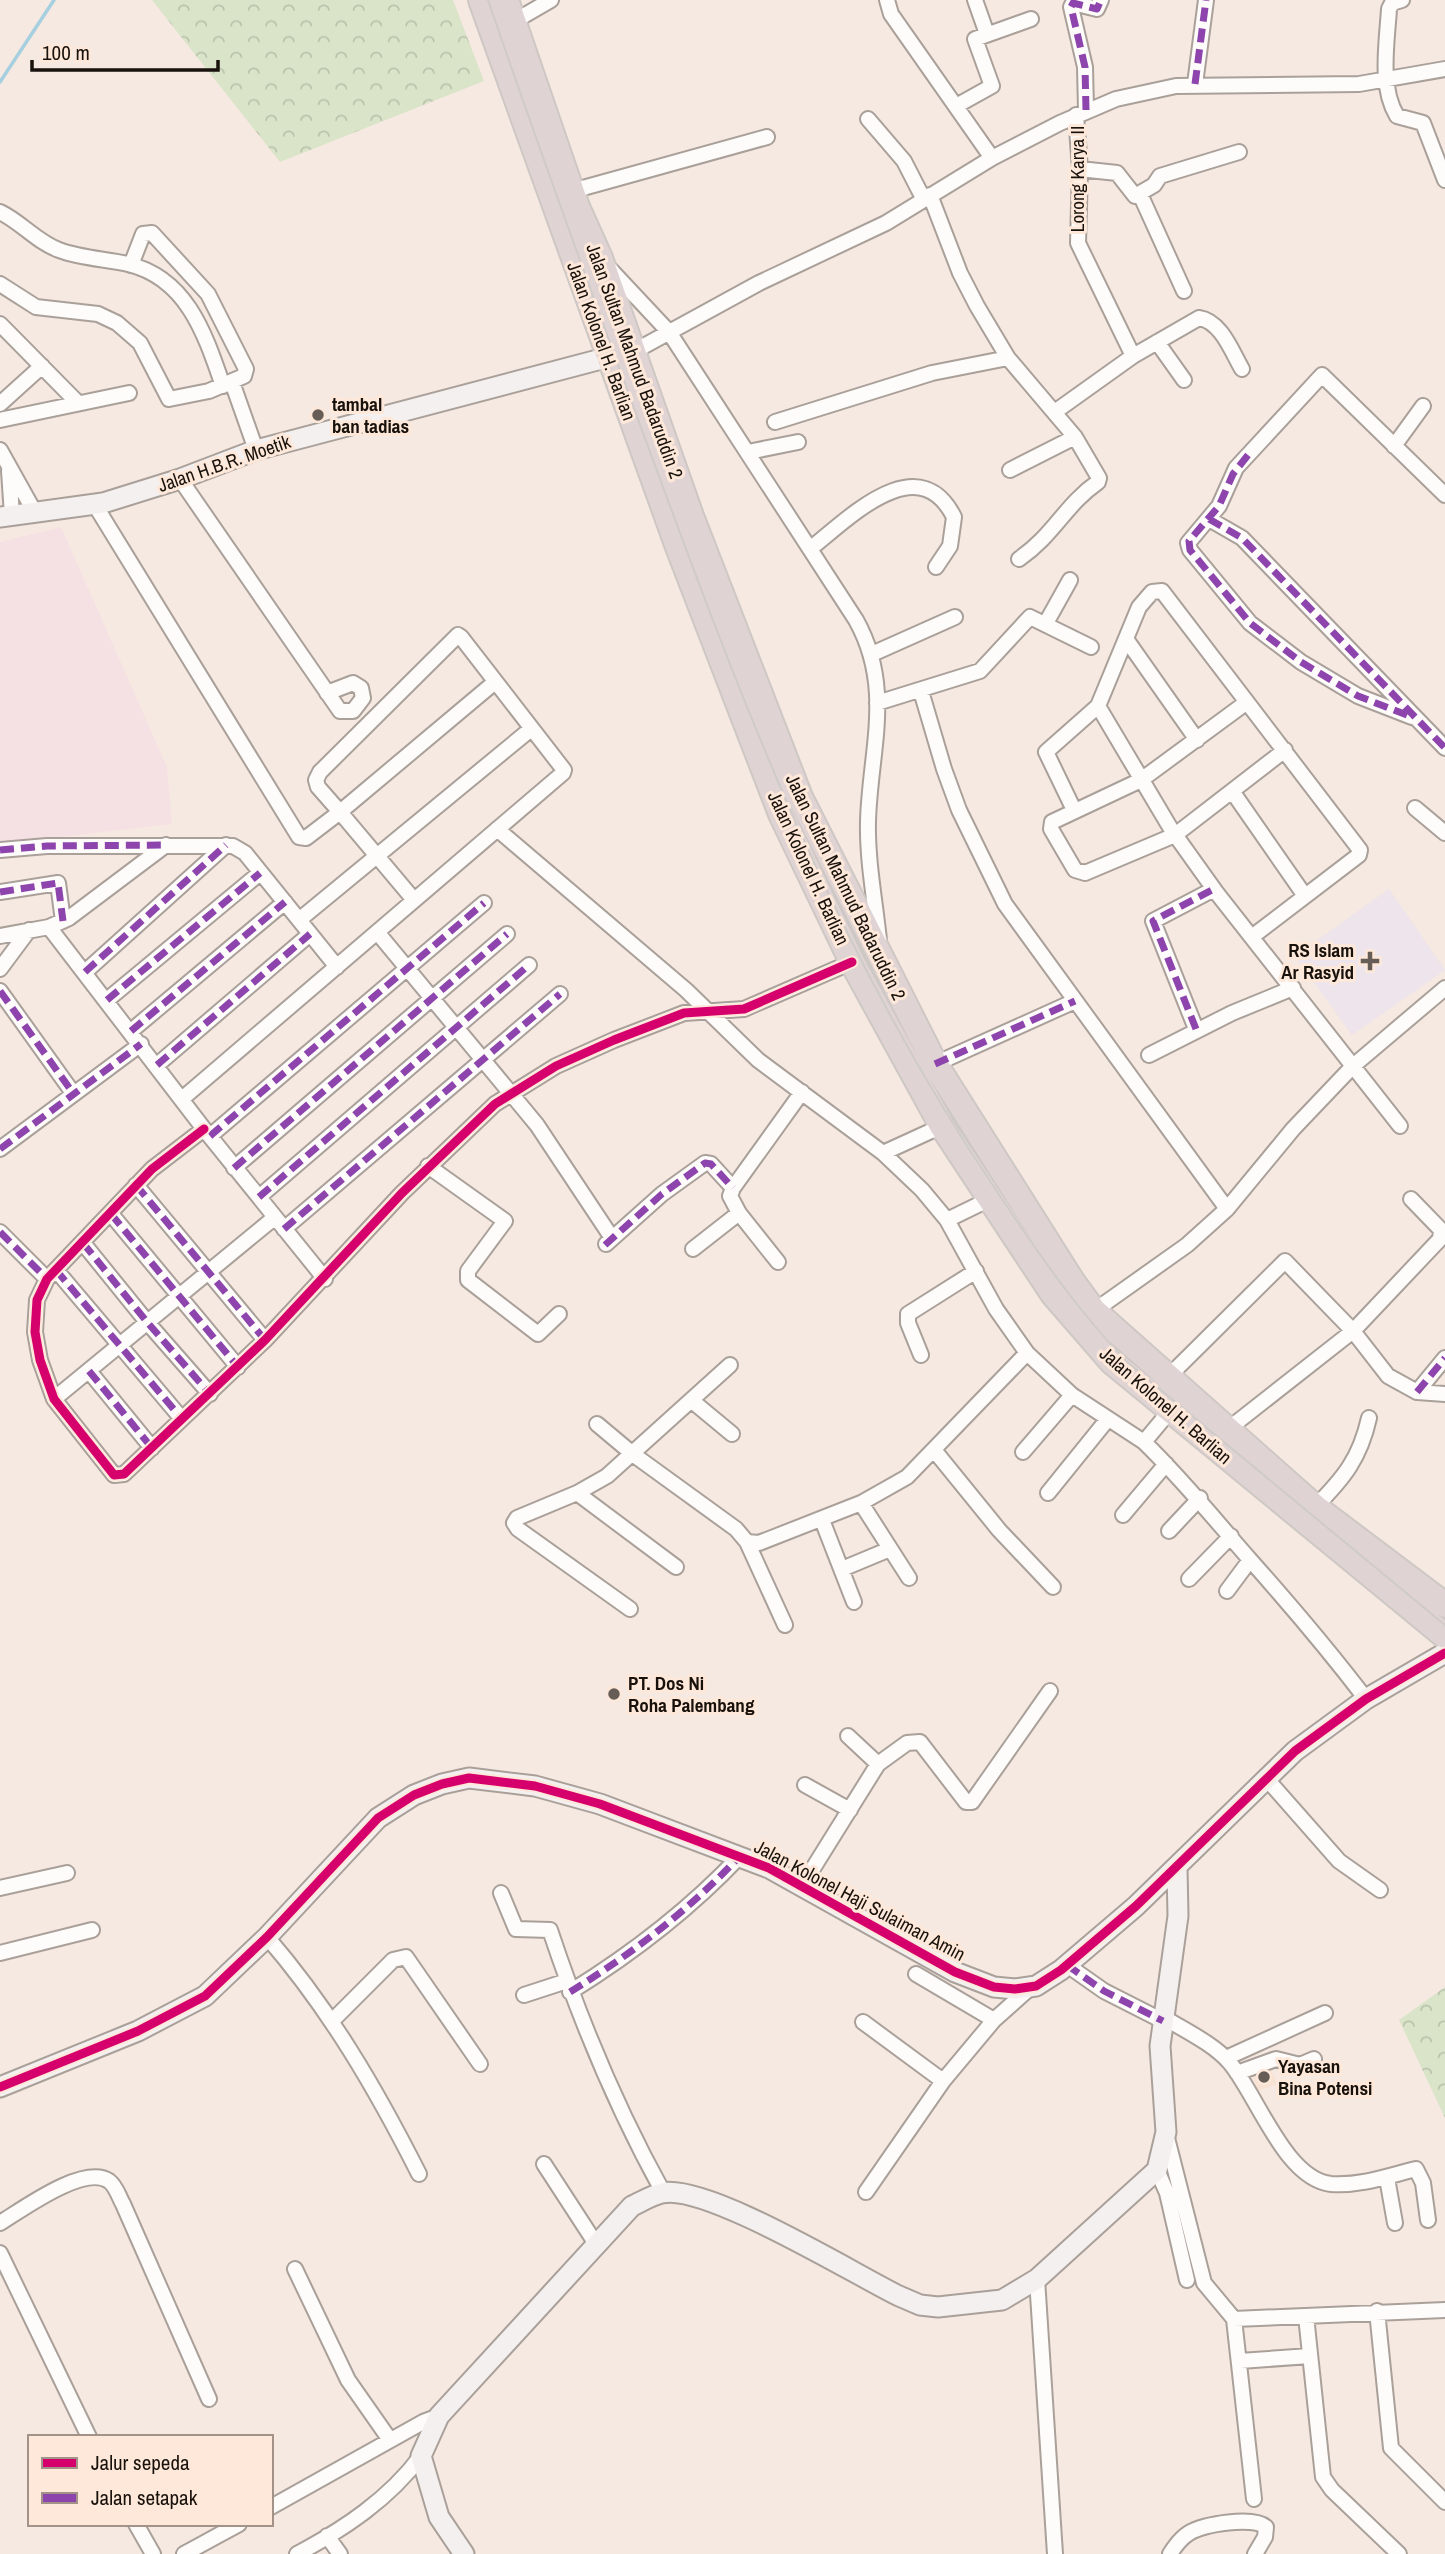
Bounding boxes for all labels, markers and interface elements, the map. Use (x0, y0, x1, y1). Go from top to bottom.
scale bar (32, 28, 217, 72)
text: 100 m (42, 38, 90, 67)
street label: Lorong Karya II (1064, 126, 1090, 232)
street label: Jalan Sultan Mahmud Badaruddin 2 (580, 240, 690, 482)
street label: Jalan Kolonel H. Barlian (561, 258, 643, 424)
place label: tambal ban tadias (332, 391, 409, 439)
marker: tambal ban tadias (310, 407, 326, 423)
street label: Jalan H.B.R. Moetik (154, 428, 294, 498)
street label: Jalan Sultan Mahmud Badaruddin 2 (780, 770, 912, 1004)
street label: Jalan Kolonel H. Barlian (762, 787, 856, 949)
place label: RS Islam Ar Rasyid (1281, 937, 1354, 985)
marker: RS Islam Ar Rasyid (1360, 951, 1380, 971)
street label: Jalan Kolonel H. Barlian (1094, 1340, 1238, 1470)
place label: PT. Dos Ni Roha Palembang (628, 1670, 755, 1718)
marker: PT. Dos Ni Roha Palembang (606, 1686, 622, 1702)
street label: Jalan Kolonel Haji Sulaiman Amin (750, 1833, 970, 1967)
place label: Yayasan Bina Potensi (1278, 2053, 1372, 2101)
marker: Yayasan Bina Potensi (1256, 2069, 1272, 2085)
legend (28, 2435, 273, 2526)
text: Jalur sepeda (91, 2448, 190, 2477)
text: Jalan setapak (91, 2483, 198, 2512)

